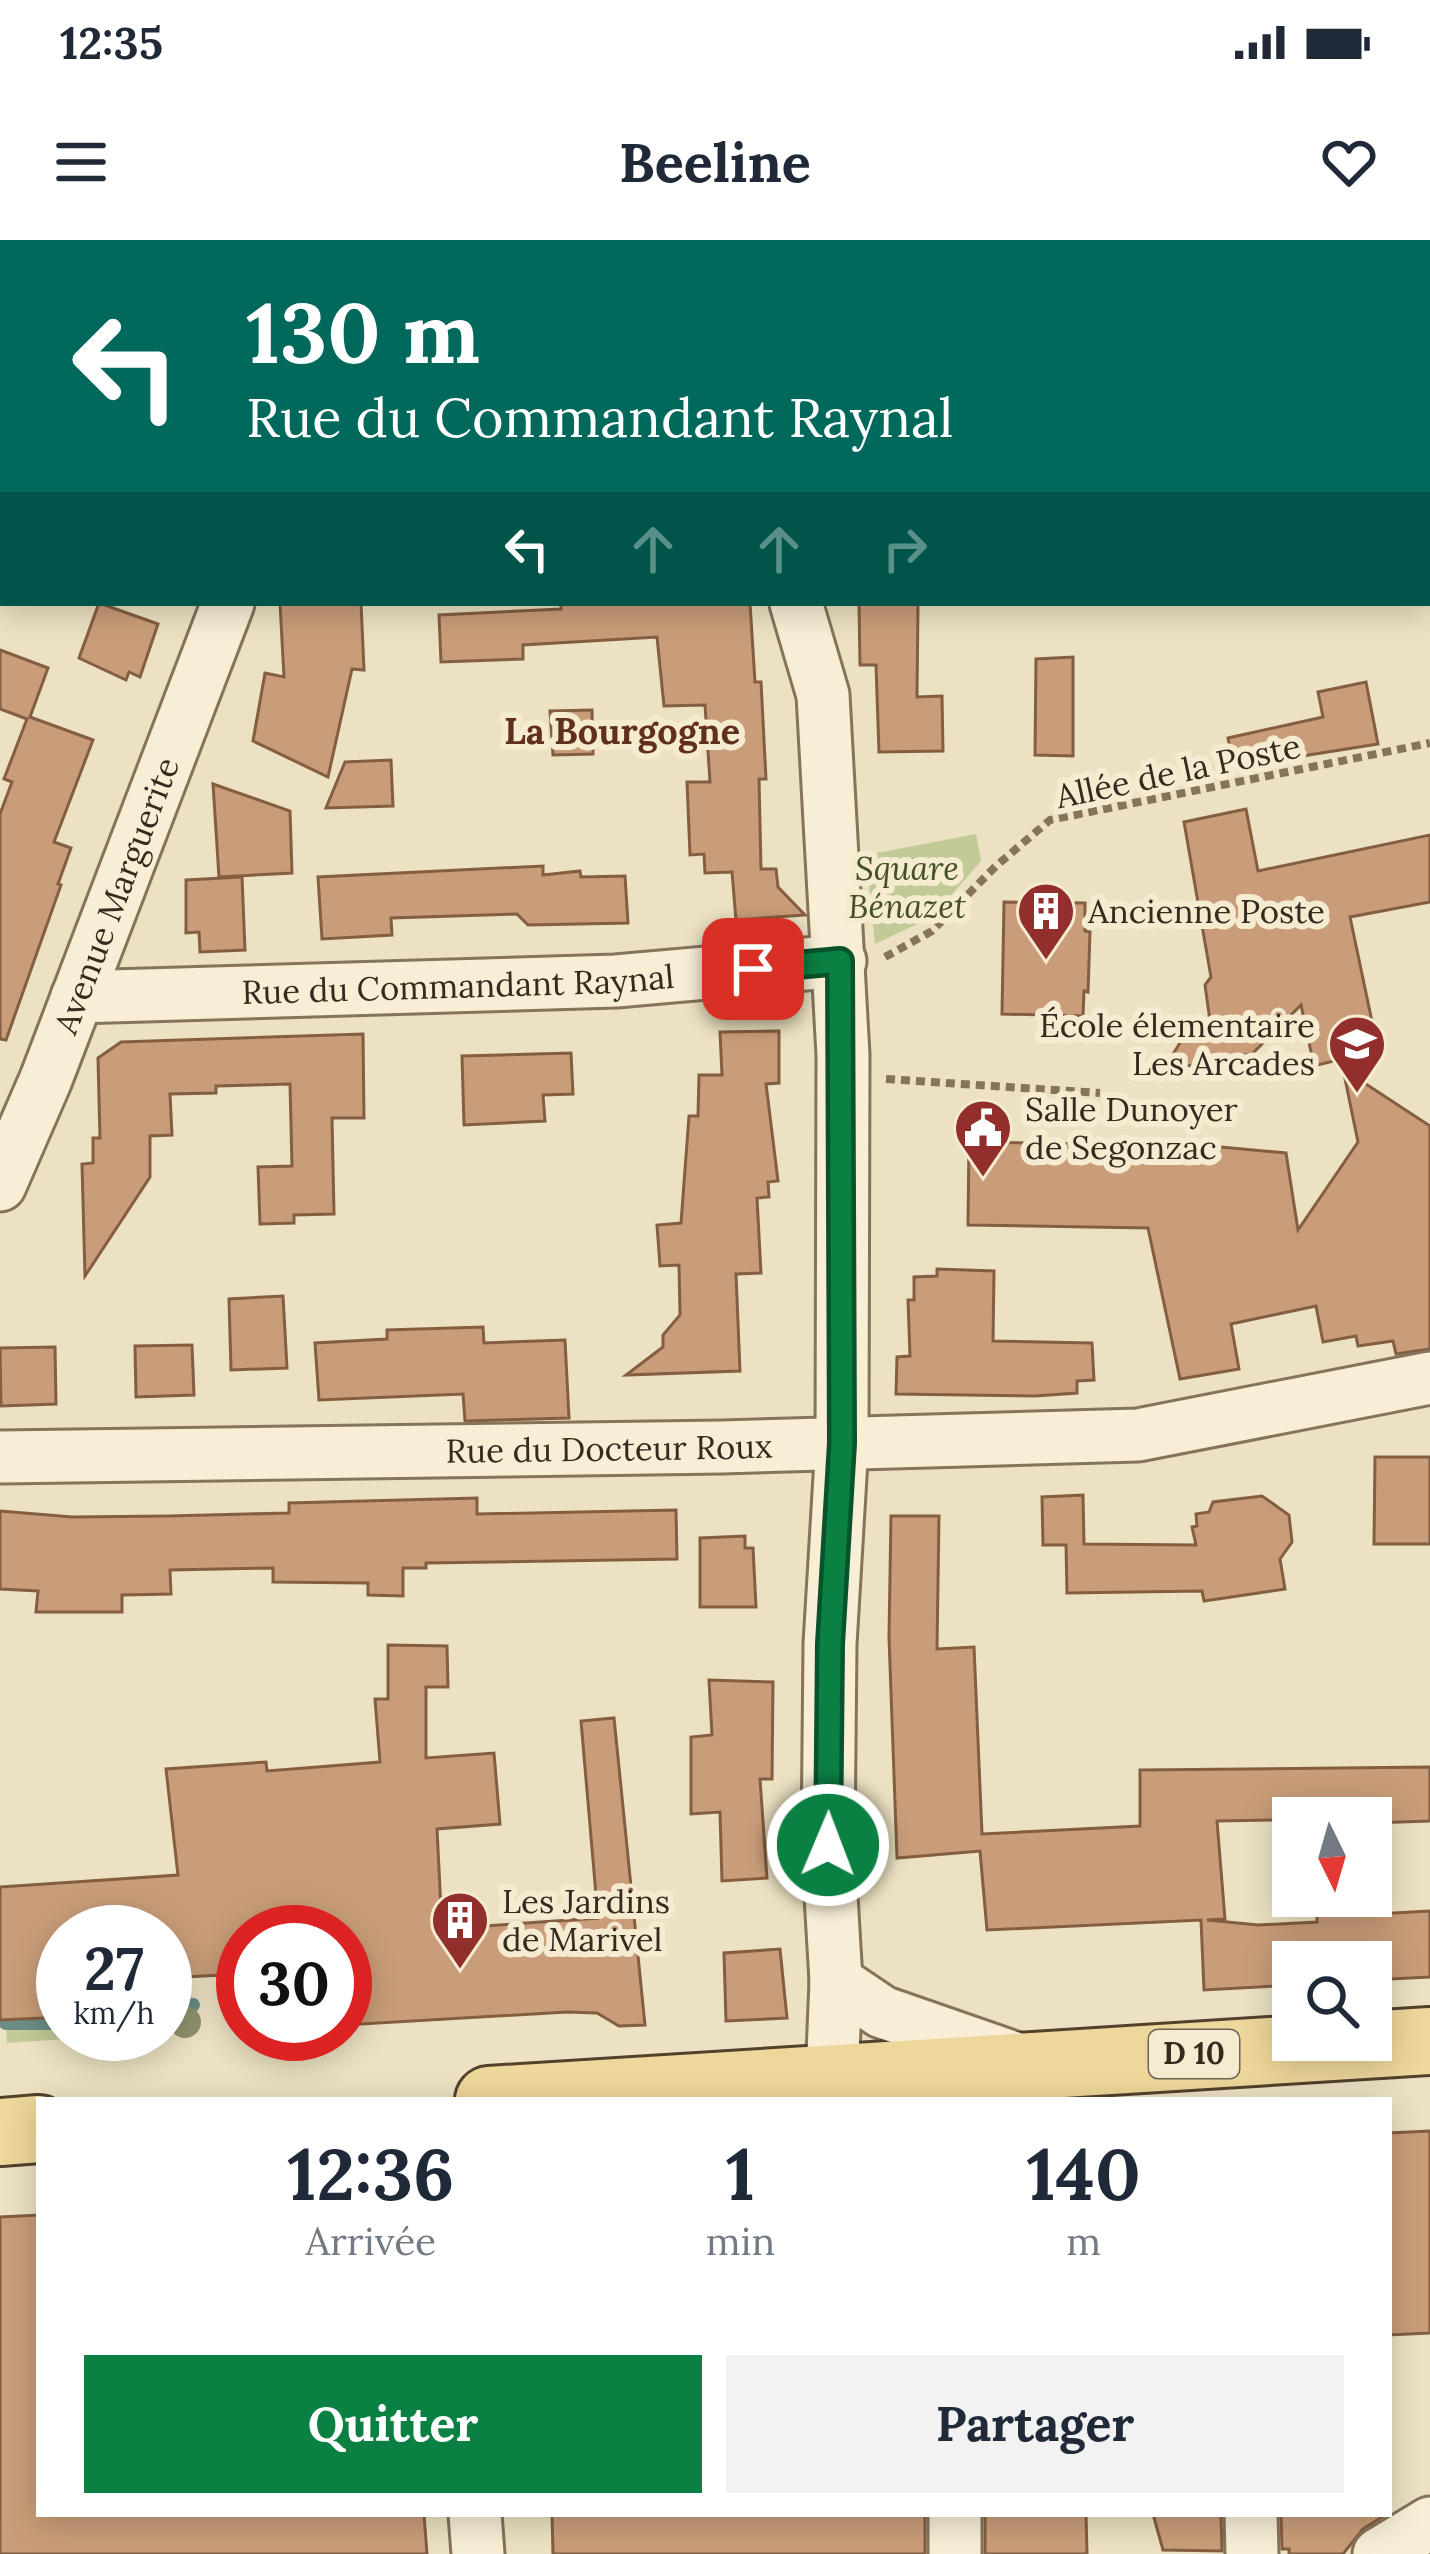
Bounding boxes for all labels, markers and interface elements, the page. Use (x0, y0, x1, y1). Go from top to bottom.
text: 12:35 (60, 14, 163, 71)
text: Beeline (619, 128, 811, 197)
icon: menu (48, 129, 114, 195)
icon: heart (1316, 129, 1382, 195)
text: 130 m (246, 278, 480, 386)
icon: left (48, 288, 204, 444)
text: Rue du Commandant Raynal (246, 383, 954, 452)
icon: left (494, 516, 560, 582)
icon: ahead (620, 516, 686, 582)
icon: ahead (746, 516, 812, 582)
icon: right (872, 516, 938, 582)
district label: La Bourgogne (504, 708, 740, 754)
street label: Allée de la Poste (1051, 725, 1304, 818)
street label: Avenue Marguerite (44, 751, 188, 1041)
park label: Square Bénazet (848, 847, 966, 927)
building icon: Ancienne Poste (1015, 880, 1077, 962)
place label: Ancienne Poste (1087, 890, 1325, 932)
pin (702, 918, 804, 1020)
icon: arrive (720, 936, 786, 1002)
street label: Rue du Commandant Raynal (241, 955, 676, 1013)
place label: École élementaire Les Arcades (1039, 1004, 1315, 1084)
school or university icon: École élementaire Les Arcades (1326, 1013, 1388, 1095)
place label: Salle Dunoyer de Segonzac (1025, 1088, 1239, 1168)
public building icon: Salle Dunoyer de Segonzac (952, 1097, 1014, 1179)
street label: Rue du Docteur Roux (445, 1425, 773, 1472)
position arrow (765, 1782, 891, 1908)
north arrow (1272, 1797, 1392, 1917)
map controls (1272, 1797, 1392, 2061)
place label: Les Jardins de Marivel (502, 1880, 670, 1960)
building icon: Les Jardins de Marivel (429, 1889, 491, 1971)
speed limit sign: 30 (216, 1905, 372, 2061)
text: 27 (84, 1930, 144, 2006)
button: search (1272, 1941, 1392, 2061)
text: km/h (73, 1994, 155, 2032)
road number: D 10 (1149, 2030, 1239, 2078)
text: 12:36 (287, 2128, 455, 2220)
text: 1 (726, 2128, 755, 2220)
text: 140 (1026, 2128, 1141, 2220)
text: Arrivée (305, 2216, 436, 2266)
text: min (706, 2216, 775, 2266)
text: m (1066, 2216, 1101, 2266)
button: Quitter (84, 2355, 702, 2493)
button: Partager (726, 2355, 1344, 2493)

